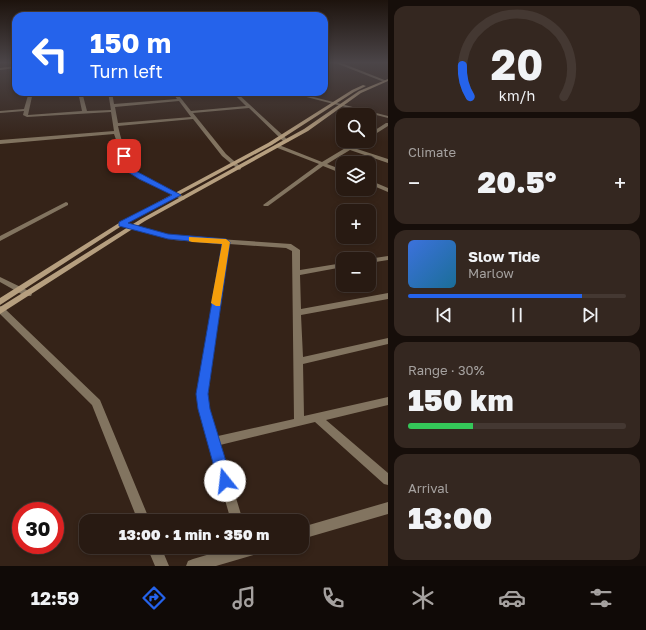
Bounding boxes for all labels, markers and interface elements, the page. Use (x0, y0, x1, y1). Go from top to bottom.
text: 150 m (90, 26, 171, 59)
icon: left (24, 28, 76, 80)
text: 20 (491, 39, 543, 89)
text: Turn left (90, 60, 163, 82)
text: km/h (499, 87, 535, 104)
map controls (336, 108, 376, 292)
button: search (336, 108, 376, 148)
pin (107, 139, 141, 173)
text: Climate (408, 144, 456, 160)
icon: arrive (113, 145, 135, 167)
button: layers (336, 156, 376, 196)
text: 20.5° (478, 164, 556, 200)
text: − (408, 169, 420, 196)
text: + (614, 169, 626, 196)
button: + (336, 204, 376, 244)
text: Slow Tide (468, 247, 540, 265)
button: − (336, 252, 376, 292)
text: Marlow (468, 265, 514, 281)
icon: previous (433, 304, 455, 326)
icon: pause (506, 304, 528, 326)
icon: next (579, 304, 601, 326)
text: Range · 30% (408, 362, 485, 378)
text: 150 km (408, 382, 513, 418)
position arrow (204, 460, 246, 502)
text: Arrival (408, 480, 449, 496)
text: 13:00 (408, 500, 492, 536)
speed limit sign: 30 (12, 502, 64, 554)
text: 13:00 · 1 min · 350 m (119, 525, 269, 543)
icon: directions (140, 584, 168, 612)
icon: music (230, 584, 258, 612)
icon: phone (319, 584, 347, 612)
icon: climate (409, 584, 437, 612)
icon: car (498, 584, 526, 612)
icon: filters (587, 584, 615, 612)
text: 12:59 (31, 587, 79, 609)

